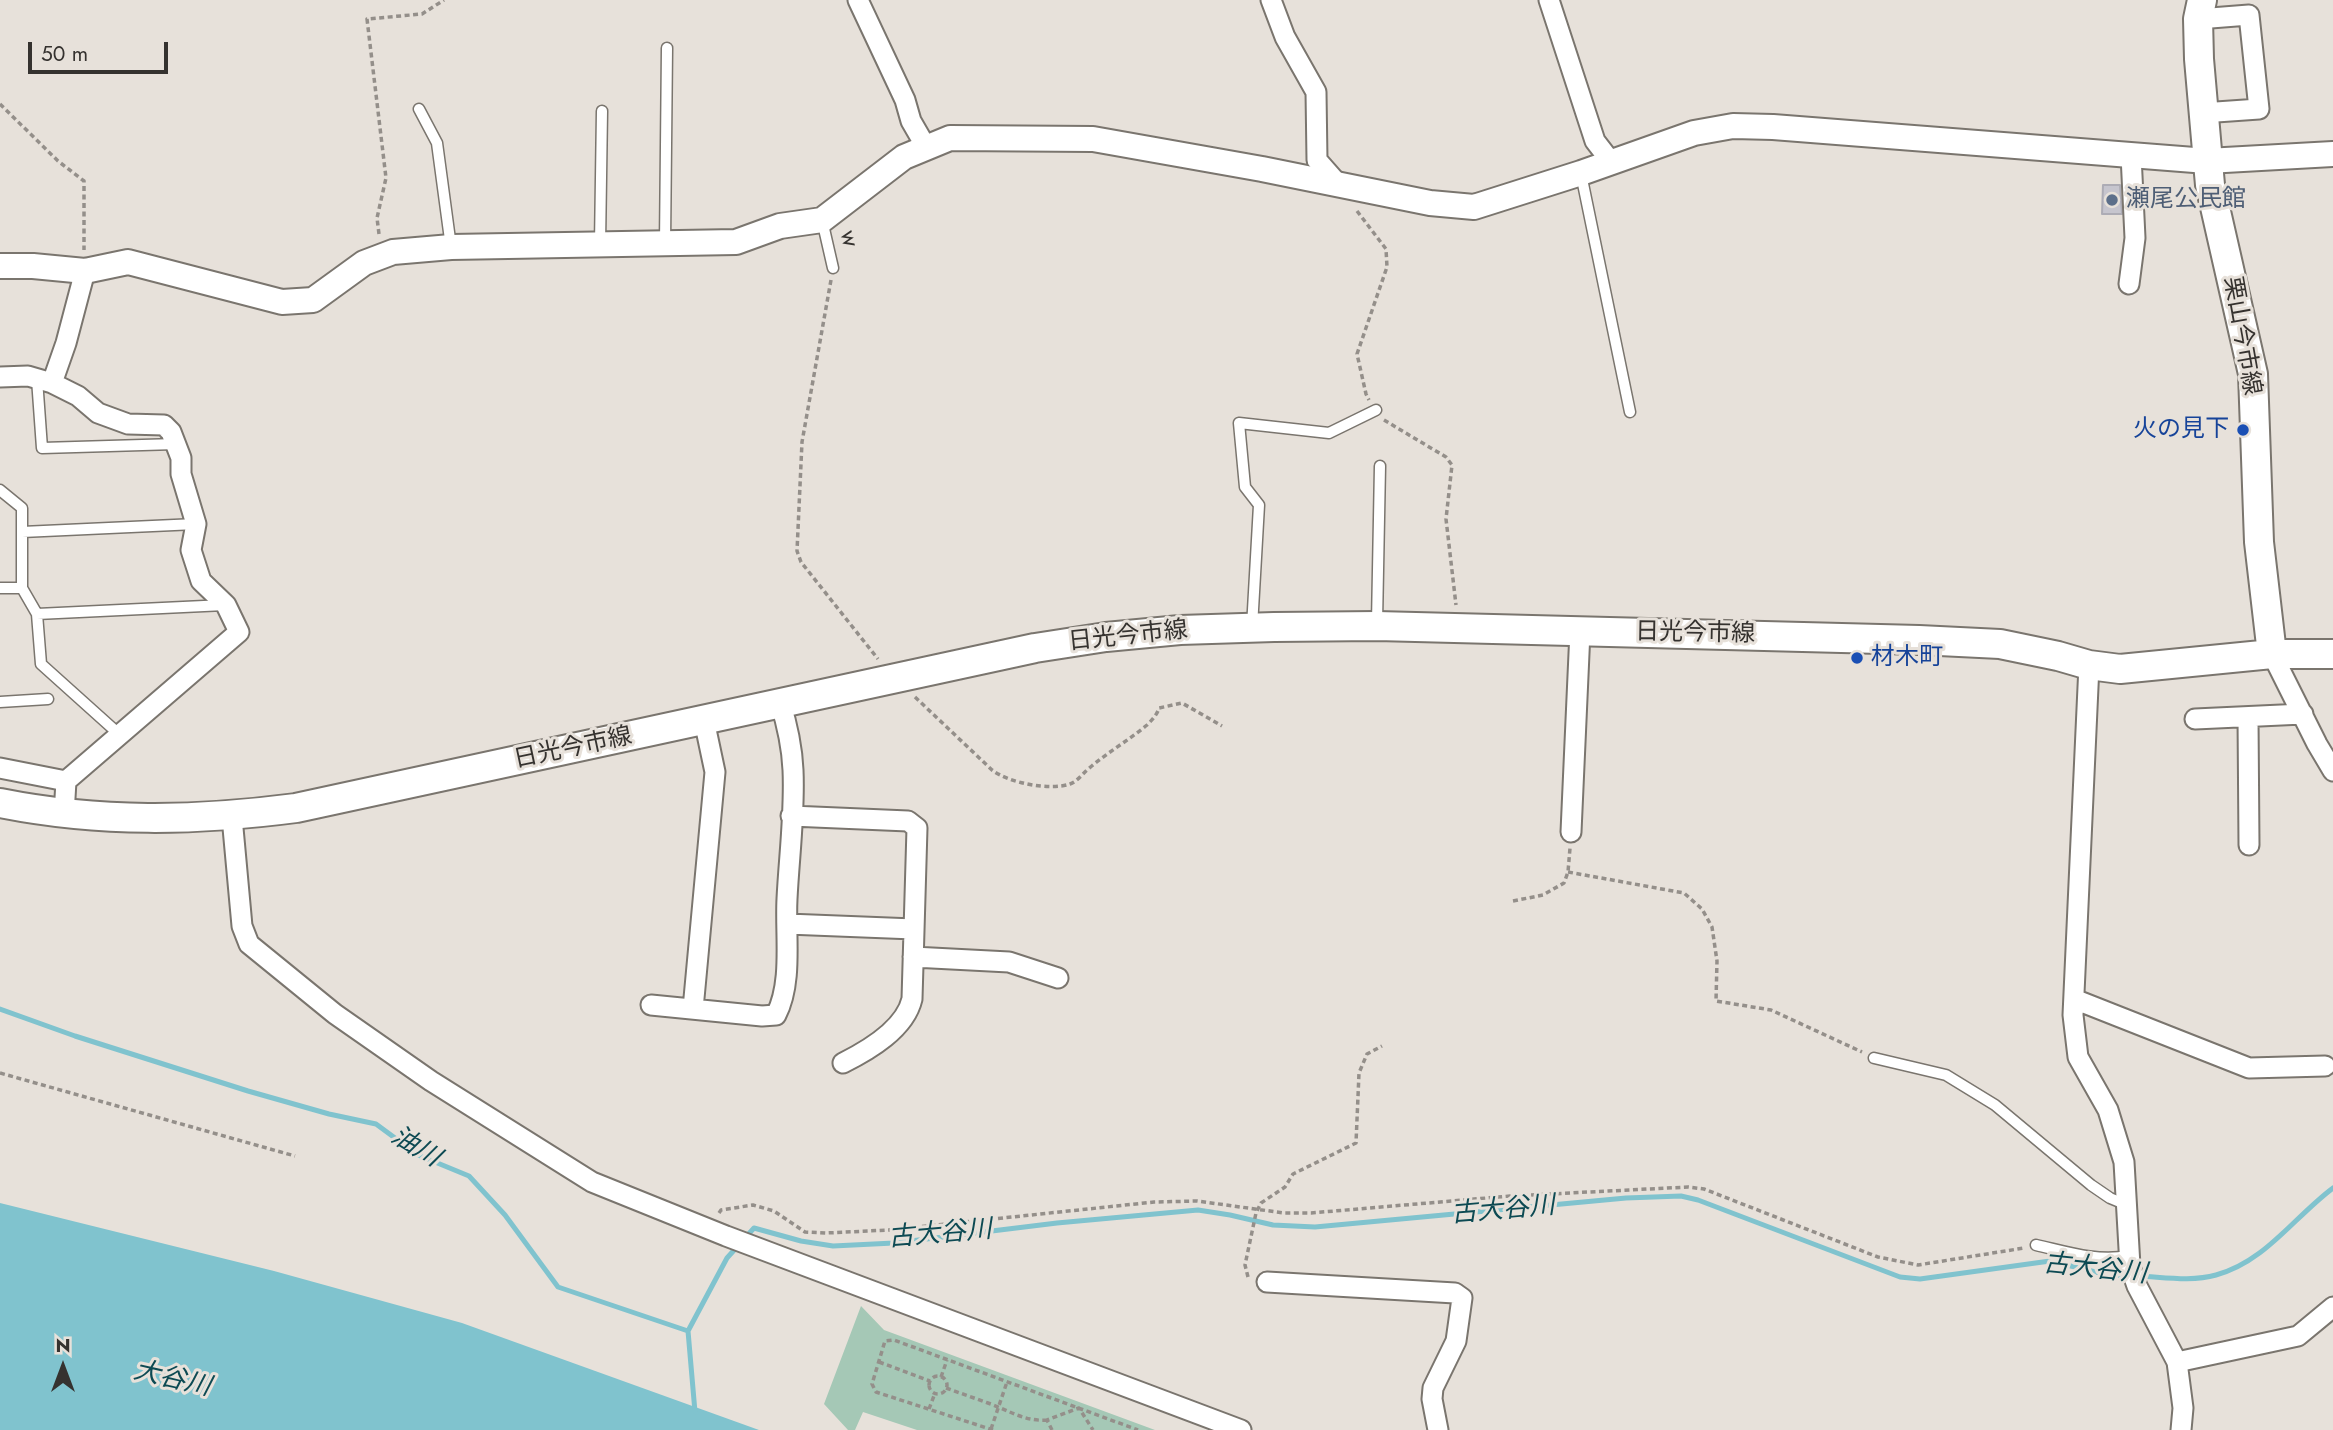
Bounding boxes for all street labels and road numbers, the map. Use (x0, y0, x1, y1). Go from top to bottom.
street label: w (832, 228, 864, 250)
street label: 栗山今市線 (2216, 274, 2266, 398)
street label: 日光今市線 (1067, 616, 1189, 658)
street label: 日光今市線 (1635, 619, 1755, 649)
street label: 日光今市線 (511, 722, 635, 776)

